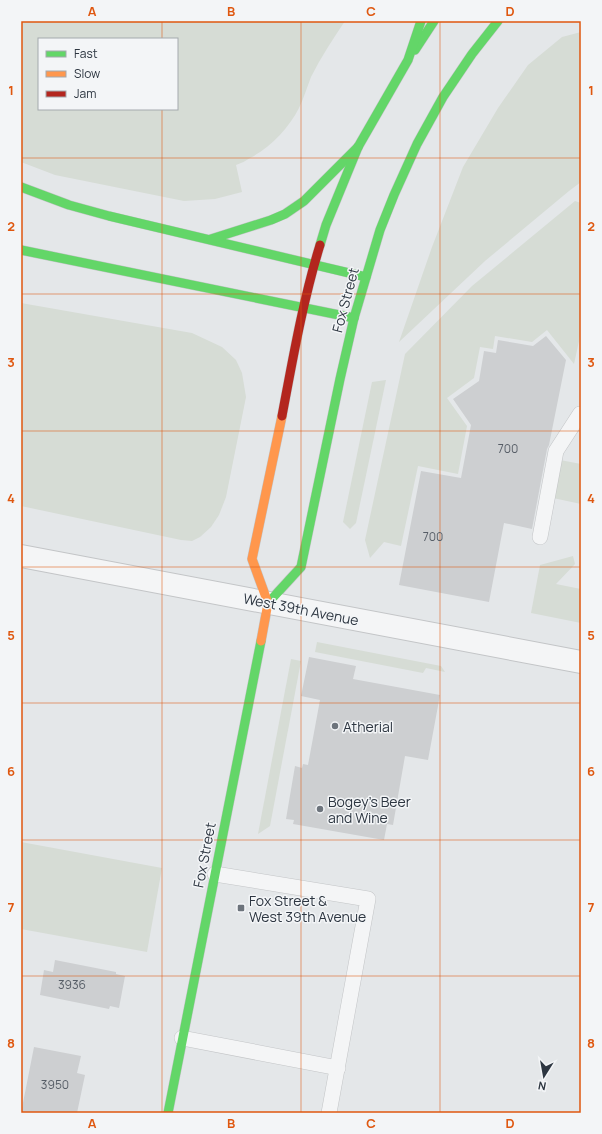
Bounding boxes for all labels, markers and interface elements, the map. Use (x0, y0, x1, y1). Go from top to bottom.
text: A (88, 2, 97, 20)
text: B (227, 2, 235, 20)
text: C (366, 2, 376, 20)
text: D (505, 2, 515, 20)
legend (38, 38, 178, 110)
text: Fast (74, 45, 98, 62)
text: Slow (74, 65, 100, 82)
text: 1 (8, 81, 14, 99)
text: 1 (588, 81, 594, 99)
text: Jam (74, 85, 96, 102)
text: 2 (7, 217, 15, 235)
text: 2 (587, 217, 595, 235)
street label: Fox Street (327, 265, 363, 334)
text: 3 (7, 353, 15, 371)
text: 3 (587, 353, 595, 371)
house number: 700 (498, 440, 518, 457)
text: 4 (7, 489, 15, 507)
text: 4 (587, 489, 595, 507)
house number: 700 (423, 528, 443, 545)
street label: West 39th Avenue (242, 588, 360, 630)
text: 5 (7, 626, 15, 644)
text: 5 (587, 626, 595, 644)
place label: Atherial (343, 717, 393, 736)
marker: Atherial (330, 721, 340, 731)
text: 6 (7, 762, 15, 780)
text: 6 (587, 762, 595, 780)
place label: Bogey's Beer and Wine (328, 792, 411, 827)
marker: Bogey's Beer and Wine (315, 804, 325, 814)
street label: Fox Street (188, 820, 220, 889)
place label: Fox Street & West 39th Avenue (249, 891, 366, 926)
text: 7 (8, 898, 15, 916)
text: 7 (588, 898, 595, 916)
marker: Fox Street & West 39th Avenue (236, 903, 246, 913)
house number: 3936 (58, 976, 86, 993)
text: 8 (7, 1034, 15, 1052)
text: 8 (587, 1034, 595, 1052)
north arrow (524, 1056, 564, 1096)
house number: 3950 (41, 1076, 69, 1093)
text: N (537, 1078, 547, 1094)
text: A (88, 1114, 97, 1132)
text: B (227, 1114, 235, 1132)
text: C (366, 1114, 376, 1132)
text: D (505, 1114, 515, 1132)

